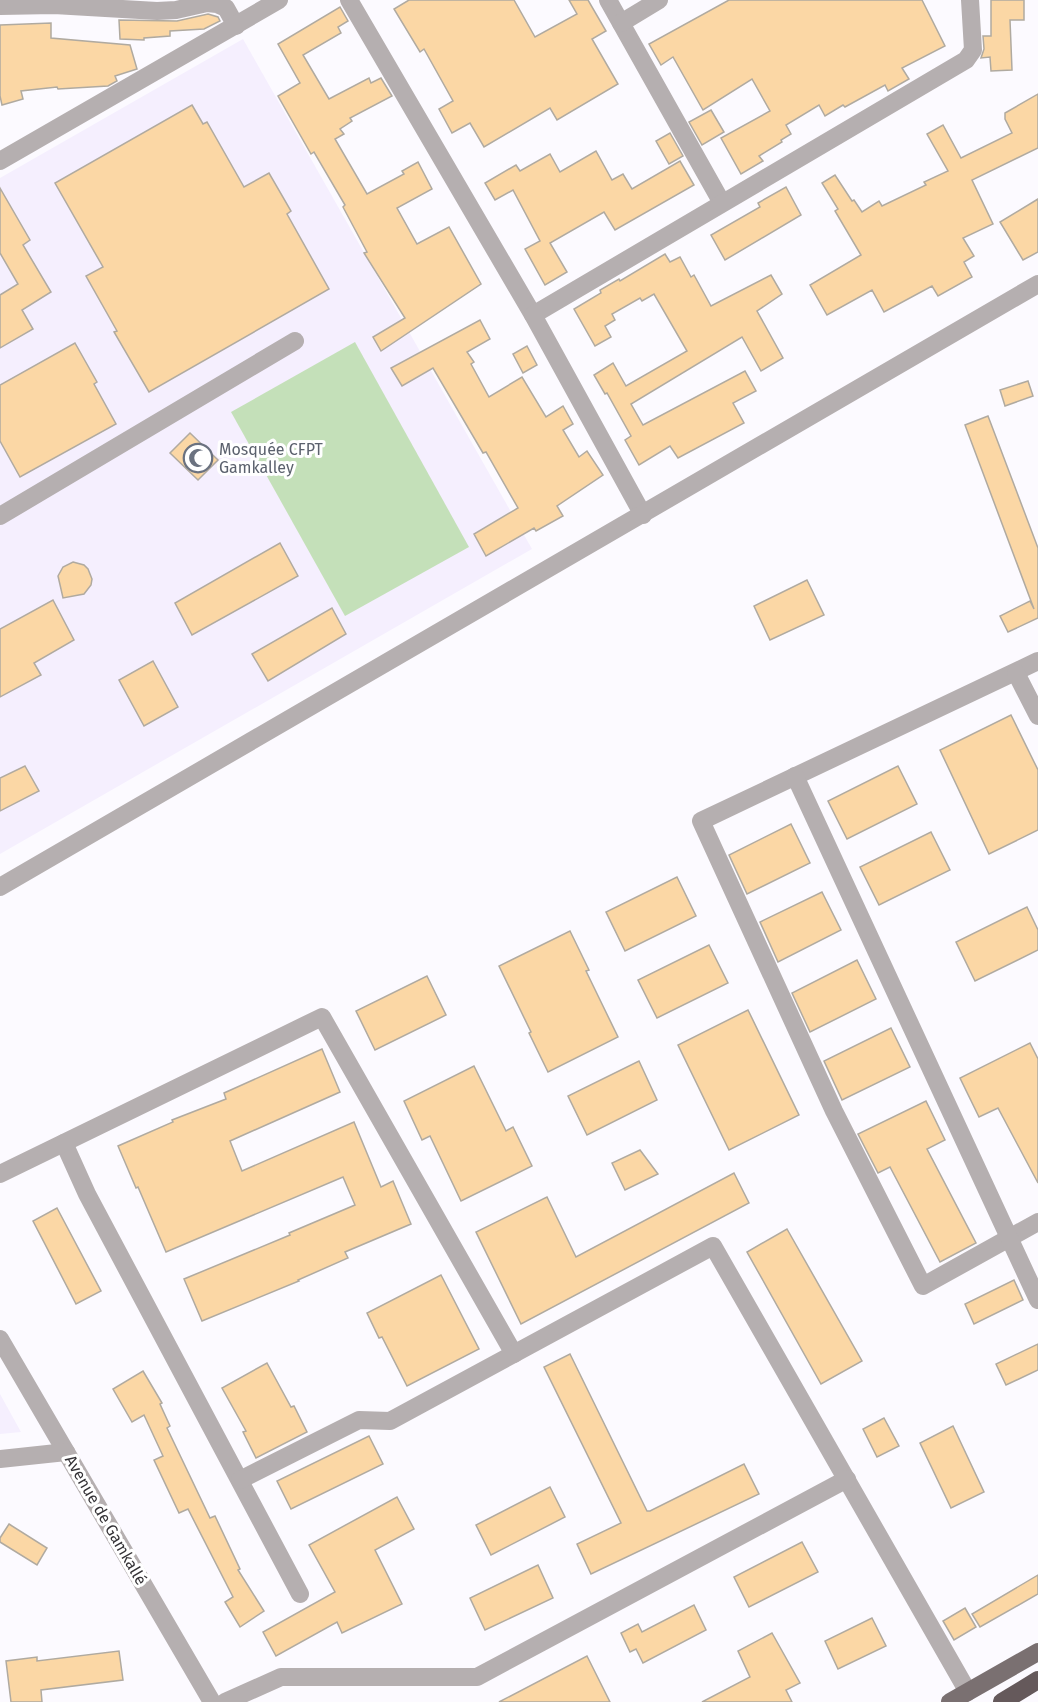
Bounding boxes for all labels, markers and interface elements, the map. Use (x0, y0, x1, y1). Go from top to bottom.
place label: Mosquée CFPT Gamkalley (219, 440, 324, 477)
mosque icon: Mosquée CFPT Gamkalley (182, 442, 214, 474)
street label: Avenue de Gamkallé (61, 1452, 151, 1588)

